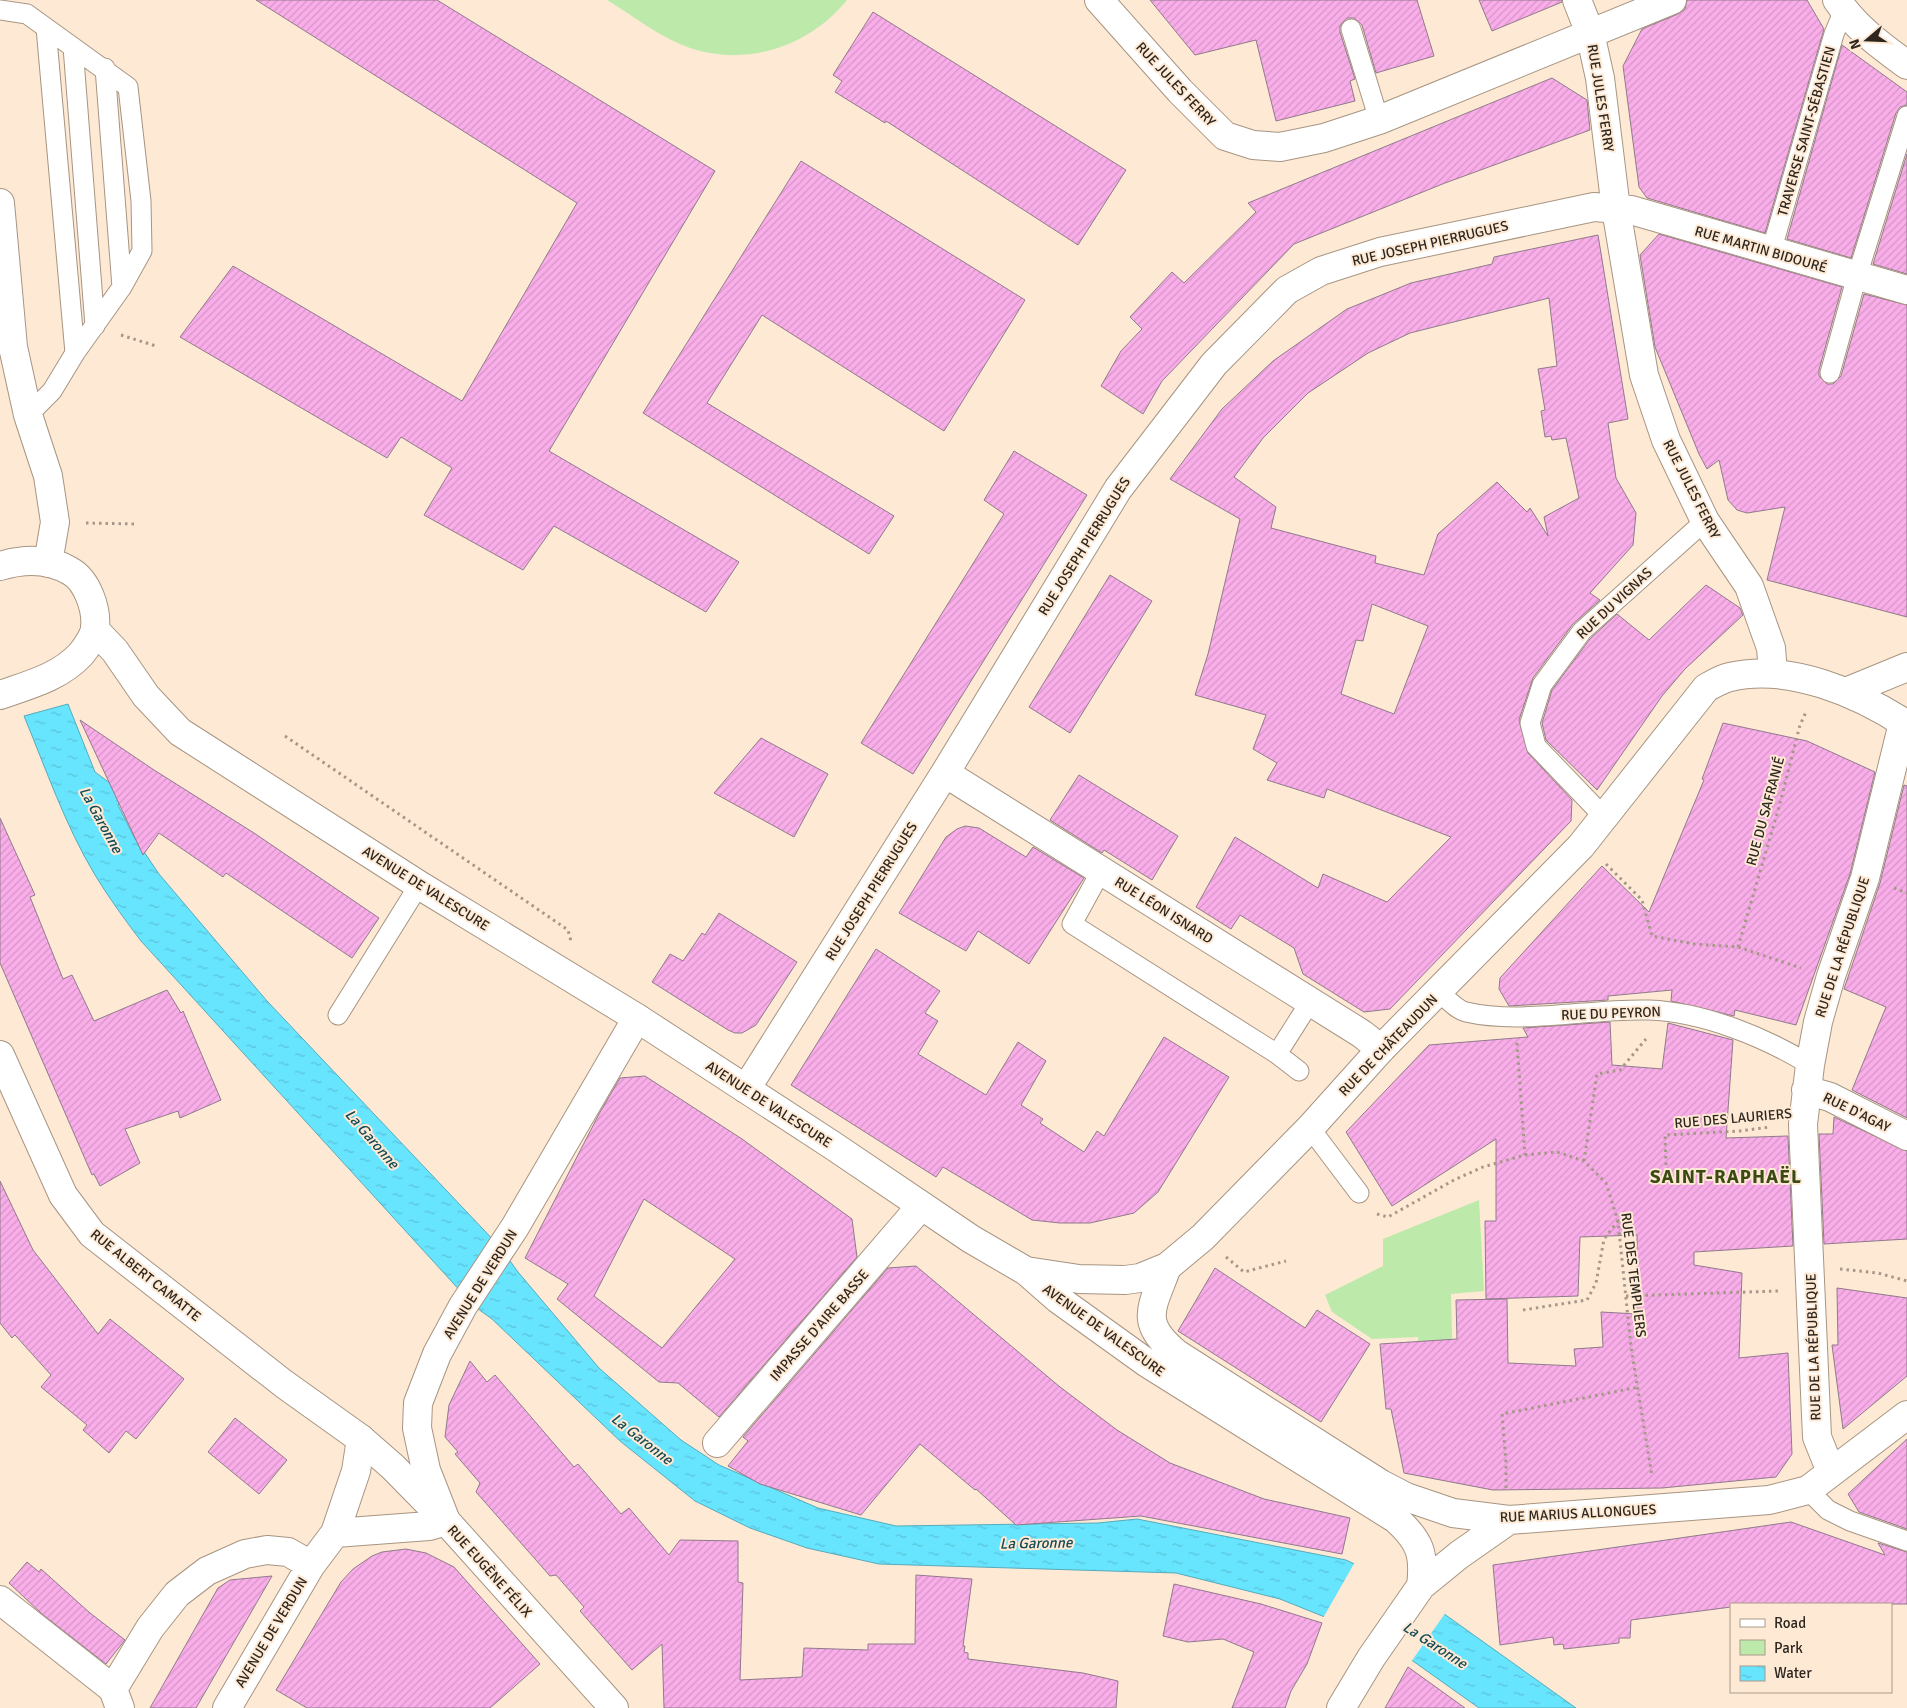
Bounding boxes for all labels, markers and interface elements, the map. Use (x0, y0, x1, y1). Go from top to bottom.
north arrow (1842, 15, 1892, 65)
text: N (1846, 37, 1865, 51)
street label: RUE JULES FERRY (1132, 39, 1219, 130)
street label: RUE JULES FERRY (1584, 43, 1617, 153)
street label: TRAVERSE SAINT-SÉBASTIEN (1774, 44, 1839, 218)
street label: RUE JOSEPH PIERRUGUES (1350, 217, 1510, 270)
street label: RUE MARTIN BIDOURÉ (1693, 222, 1829, 277)
street label: RUE JULES FERRY (1659, 437, 1724, 542)
street label: RUE JOSEPH PIERRUGUES (1035, 474, 1134, 619)
street label: RUE DU VIGNAS (1573, 564, 1656, 643)
street label: RUE DU SAFRANIÉ (1743, 755, 1788, 868)
water label: La Garonne (75, 784, 127, 857)
street label: RUE JOSEPH PIERRUGUES (822, 819, 921, 964)
street label: AVENUE DE VALESCURE (359, 842, 492, 935)
street label: RUE LÉON ISNARD (1111, 873, 1216, 948)
street label: RUE DE LA RÉPUBLIQUE (1812, 874, 1873, 1020)
street label: RUE DE CHÂTEAUDUN (1335, 991, 1441, 1100)
street label: RUE DU PEYRON (1561, 1003, 1661, 1024)
street label: AVENUE DE VALESCURE (703, 1057, 835, 1152)
street label: RUE D'AGAY (1820, 1089, 1893, 1136)
street label: RUE DES LAURIERS (1674, 1105, 1793, 1132)
water label: La Garonne (341, 1106, 404, 1173)
district label: SAINT-RAPHAËL (1650, 1165, 1802, 1189)
street label: RUE DES TEMPLIERS (1617, 1212, 1650, 1339)
street label: RUE ALBERT CAMATTE (87, 1226, 204, 1325)
street label: AVENUE DE VERDUN (440, 1226, 521, 1342)
street label: IMPASSE D'AIRE BASSE (766, 1266, 872, 1385)
street label: RUE DE LA RÉPUBLIQUE (1802, 1273, 1825, 1421)
street label: AVENUE DE VALESCURE (1039, 1280, 1168, 1380)
water label: La Garonne (608, 1410, 677, 1469)
street label: RUE MARIUS ALLONGUES (1499, 1501, 1657, 1526)
street label: RUE EUGÈNE FÉLIX (444, 1522, 535, 1621)
water label: La Garonne (999, 1533, 1074, 1553)
street label: AVENUE DE VERDUN (232, 1574, 311, 1691)
legend (1730, 1603, 1892, 1693)
text: Road (1774, 1614, 1806, 1632)
water label: La Garonne (1400, 1618, 1472, 1673)
text: Park (1774, 1639, 1803, 1657)
text: Water (1774, 1664, 1812, 1682)

